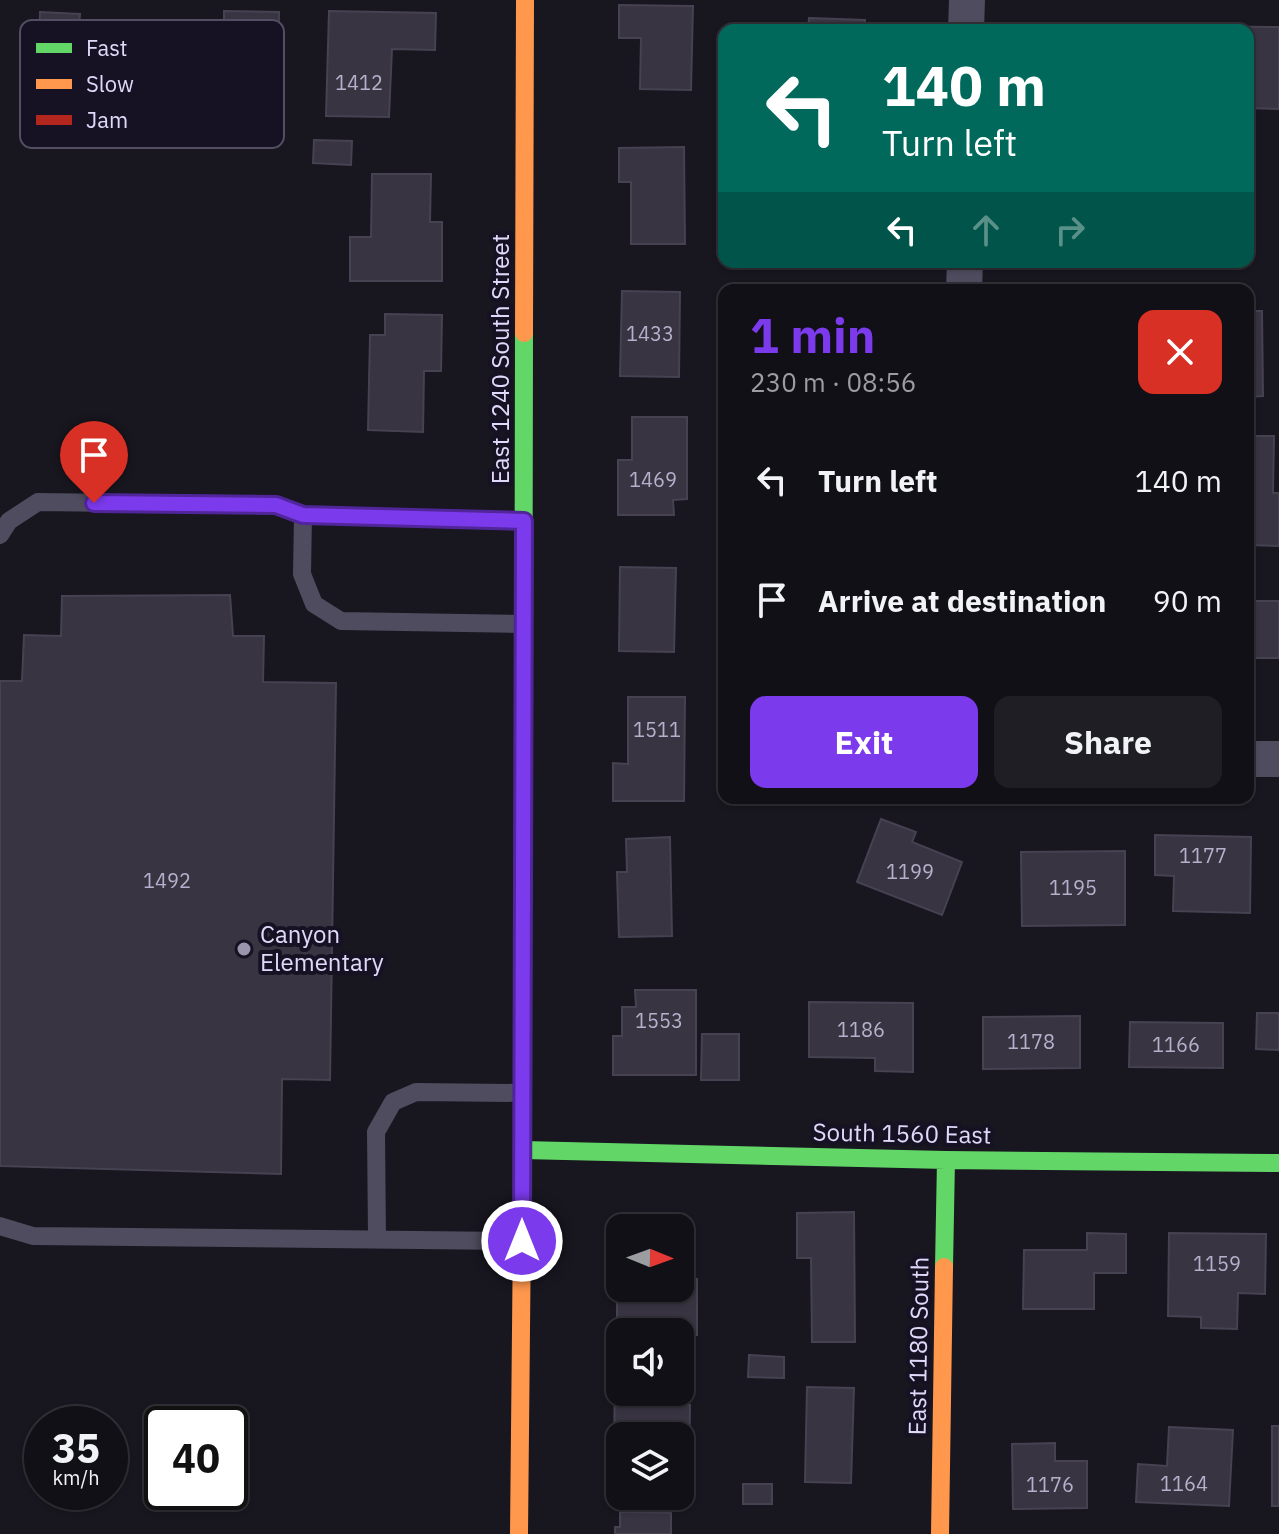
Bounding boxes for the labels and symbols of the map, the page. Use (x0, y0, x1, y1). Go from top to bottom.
legend (20, 20, 284, 148)
text: Fast (86, 33, 127, 62)
text: Slow (86, 69, 134, 98)
house number: 1412 (335, 69, 383, 96)
text: Jam (86, 105, 128, 134)
street label: East 1240 South Street (484, 234, 516, 484)
house number: 1433 (626, 320, 674, 347)
pin (60, 421, 128, 503)
house number: 1469 (629, 466, 677, 493)
house number: 1511 (633, 716, 681, 743)
house number: 1177 (1179, 842, 1227, 869)
house number: 1199 (886, 858, 934, 885)
house number: 1492 (143, 867, 191, 894)
house number: 1195 (1049, 874, 1097, 901)
place label: Canyon Elementary (260, 918, 384, 978)
marker: Canyon Elementary (235, 940, 253, 958)
house number: 1553 (635, 1007, 683, 1034)
house number: 1186 (837, 1016, 885, 1043)
house number: 1178 (1007, 1028, 1055, 1055)
house number: 1166 (1152, 1031, 1200, 1058)
street label: South 1560 East (812, 1115, 992, 1151)
position arrow (480, 1199, 564, 1283)
north arrow (606, 1214, 694, 1302)
house number: 1159 (1193, 1250, 1241, 1277)
street label: East 1180 South (900, 1256, 936, 1436)
speed limit sign: 40 (144, 1406, 248, 1510)
house number: 1164 (1160, 1470, 1208, 1497)
house number: 1176 (1026, 1471, 1074, 1498)

